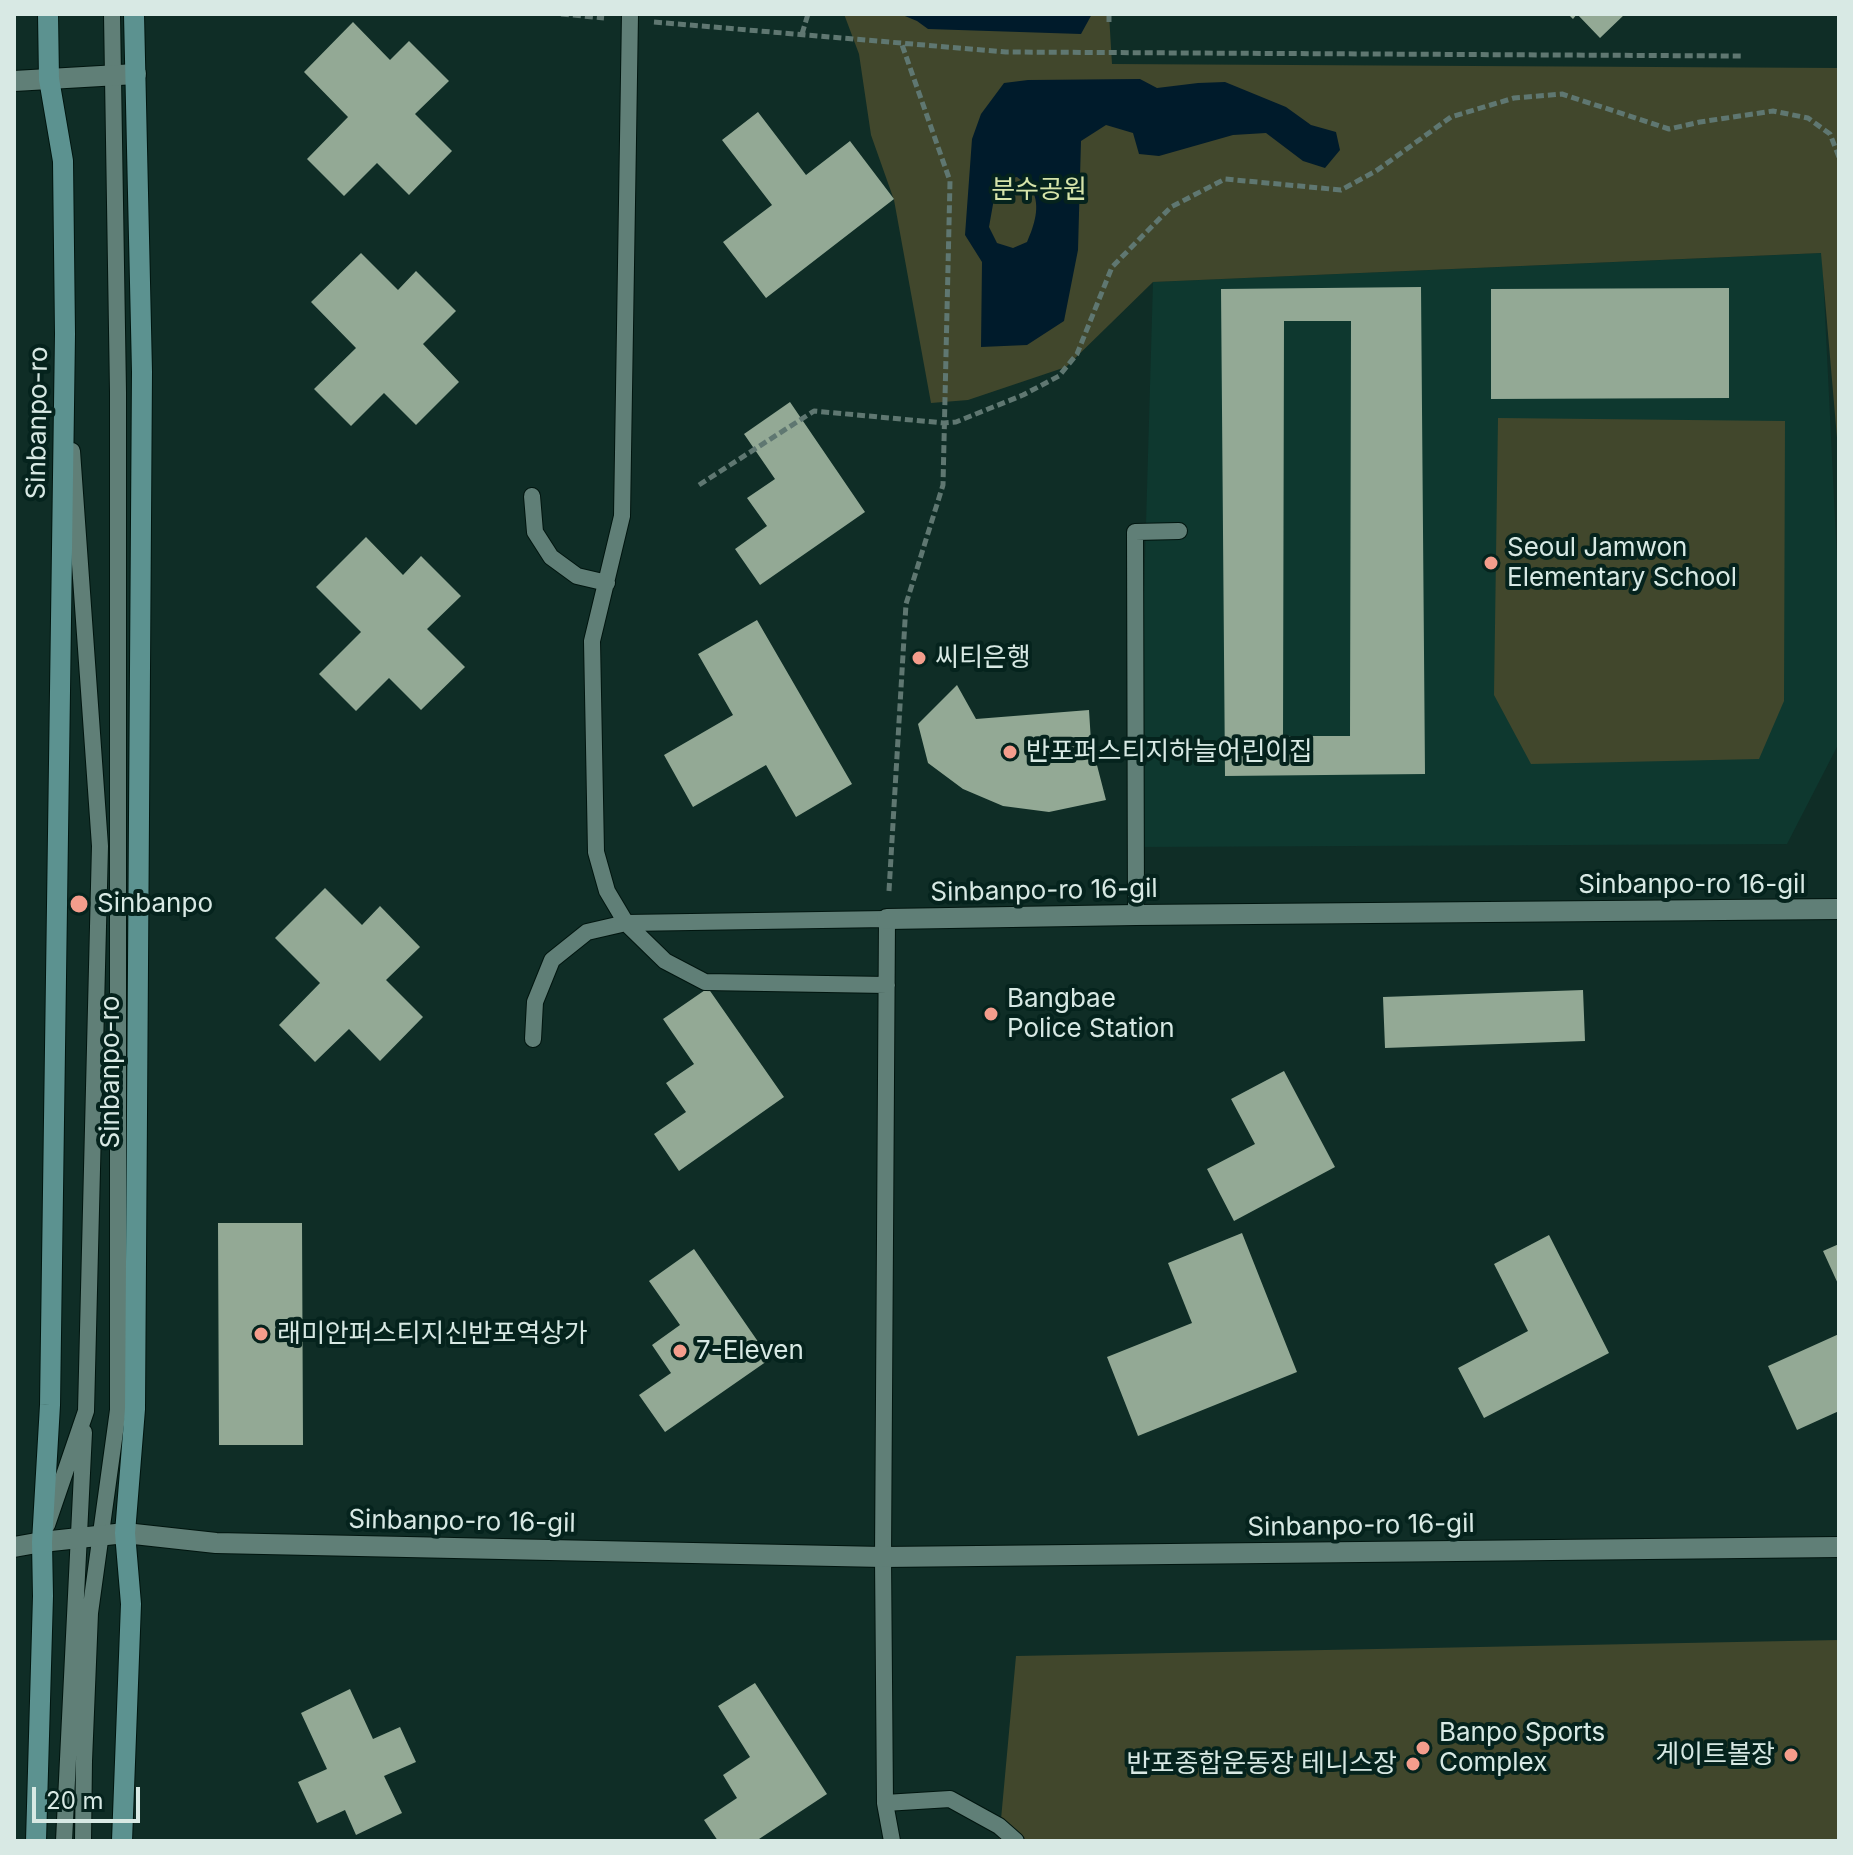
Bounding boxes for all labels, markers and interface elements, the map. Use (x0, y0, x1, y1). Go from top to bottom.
park label: 분수공원 (991, 174, 1087, 206)
street label: Sinbanpo-ro (21, 346, 55, 500)
place label: Seoul Jamwon Elementary School (1507, 532, 1737, 594)
marker: Seoul Jamwon Elementary School (1482, 554, 1500, 572)
place label: 씨티은행 (935, 642, 1031, 674)
marker: 씨티은행 (910, 649, 928, 667)
place label: 반포퍼스티지하늘어린이집 (1026, 736, 1313, 768)
marker: 반포퍼스티지하늘어린이집 (1001, 743, 1019, 761)
street label: Sinbanpo-ro 16-gil (1578, 869, 1806, 901)
street label: Sinbanpo-ro 16-gil (930, 873, 1158, 909)
place label: Sinbanpo (97, 888, 213, 920)
marker: Sinbanpo (68, 893, 90, 915)
place label: Bangbae Police Station (1007, 983, 1175, 1044)
street label: Sinbanpo-ro (95, 996, 127, 1148)
marker: Bangbae Police Station (982, 1005, 1000, 1023)
place label: 래미안퍼스티지신반포역상가 (277, 1318, 588, 1350)
marker: 래미안퍼스티지신반포역상가 (252, 1325, 270, 1343)
place label: 7-Eleven (696, 1335, 804, 1367)
marker: 7-Eleven (671, 1342, 689, 1360)
street label: Sinbanpo-ro 16-gil (348, 1504, 576, 1540)
street label: Sinbanpo-ro 16-gil (1247, 1508, 1475, 1544)
place label: Banpo Sports Complex (1439, 1717, 1605, 1778)
marker: Banpo Sports Complex (1414, 1739, 1432, 1757)
place label: 게이트볼장 (1655, 1739, 1775, 1771)
marker: 게이트볼장 (1782, 1746, 1800, 1764)
place label: 반포종합운동장 테니스장 (1127, 1748, 1397, 1780)
marker: 반포종합운동장 테니스장 (1404, 1755, 1422, 1773)
scale bar (36, 1771, 144, 1821)
text: 20 m (46, 1786, 104, 1815)

